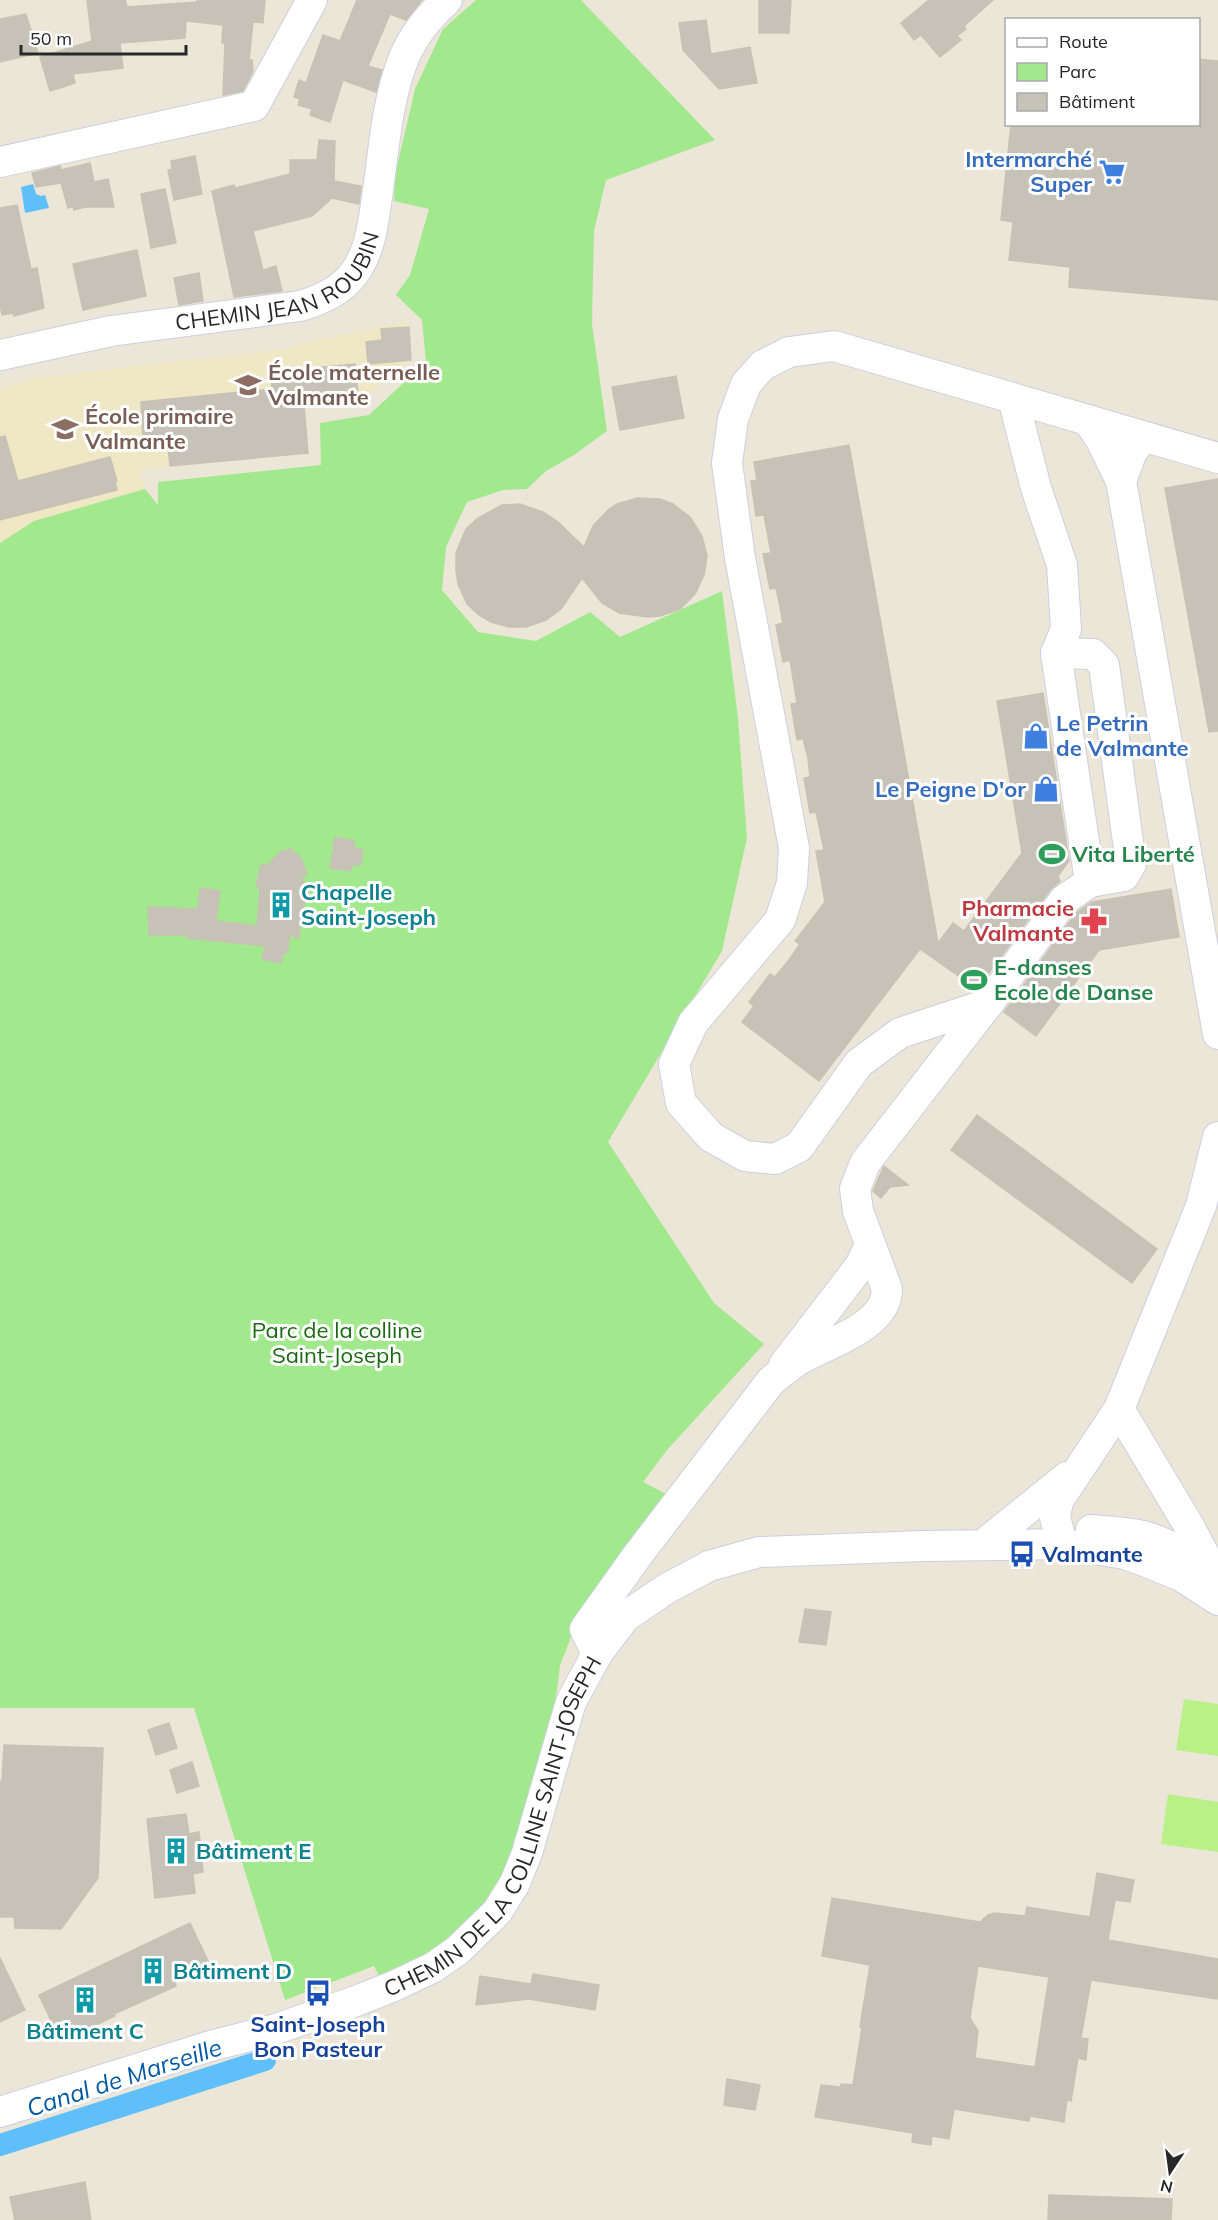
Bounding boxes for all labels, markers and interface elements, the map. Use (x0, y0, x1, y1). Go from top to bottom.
scale bar (21, 18, 186, 56)
legend (1005, 18, 1200, 126)
text: 50 m (30, 27, 72, 50)
text: Route (1059, 30, 1108, 53)
text: Parc (1059, 60, 1097, 83)
text: Bâtiment (1059, 90, 1135, 113)
place label: Intermarché Super (965, 145, 1092, 198)
supermarket icon: Intermarché Super (1097, 157, 1127, 187)
street label: CHEMIN JEAN ROUBIN (173, 228, 385, 336)
place label: École maternelle Valmante (267, 358, 440, 411)
school or university icon: École maternelle Valmante (233, 370, 263, 400)
place label: École primaire Valmante (84, 402, 233, 455)
school or university icon: École primaire Valmante (50, 414, 80, 444)
place label: Le Petrin de Valmante (1056, 709, 1189, 762)
shop icon: Le Petrin de Valmante (1021, 721, 1051, 751)
shop icon: Le Peigne D'or (1031, 774, 1061, 804)
place label: Le Peigne D'or (875, 775, 1026, 803)
sports icon: Vita Liberté (1037, 839, 1067, 869)
place label: Vita Liberté (1071, 840, 1195, 868)
place label: Chapelle Saint-Joseph (301, 878, 436, 931)
building icon: Chapelle Saint-Joseph (266, 890, 296, 920)
place label: Pharmacie Valmante (961, 894, 1074, 947)
pharmacy icon: Pharmacie Valmante (1079, 906, 1109, 936)
place label: E-danses Ecole de Danse (994, 953, 1153, 1006)
sports icon: E-danses Ecole de Danse (959, 965, 989, 995)
park label: Parc de la colline Saint-Joseph (252, 1316, 422, 1369)
bus stop icon: Valmante (1007, 1539, 1037, 1569)
place label: Valmante (1041, 1540, 1143, 1568)
street label: CHEMIN DE LA COLLINE SAINT-JOSEPH (380, 1651, 607, 2003)
building icon: Bâtiment E (161, 1836, 191, 1866)
place label: Bâtiment E (196, 1837, 311, 1865)
building icon: Bâtiment D (138, 1956, 168, 1986)
place label: Bâtiment D (173, 1957, 292, 1985)
bus stop icon: Saint-Joseph Bon Pasteur (303, 1978, 333, 2008)
building icon: Bâtiment C (70, 1985, 100, 2015)
place label: Saint-Joseph Bon Pasteur (250, 2010, 386, 2063)
place label: Bâtiment C (26, 2017, 144, 2045)
water label: Canal de Marseille (23, 2031, 225, 2123)
north arrow (1140, 2142, 1200, 2202)
text: N (1158, 2176, 1175, 2198)

